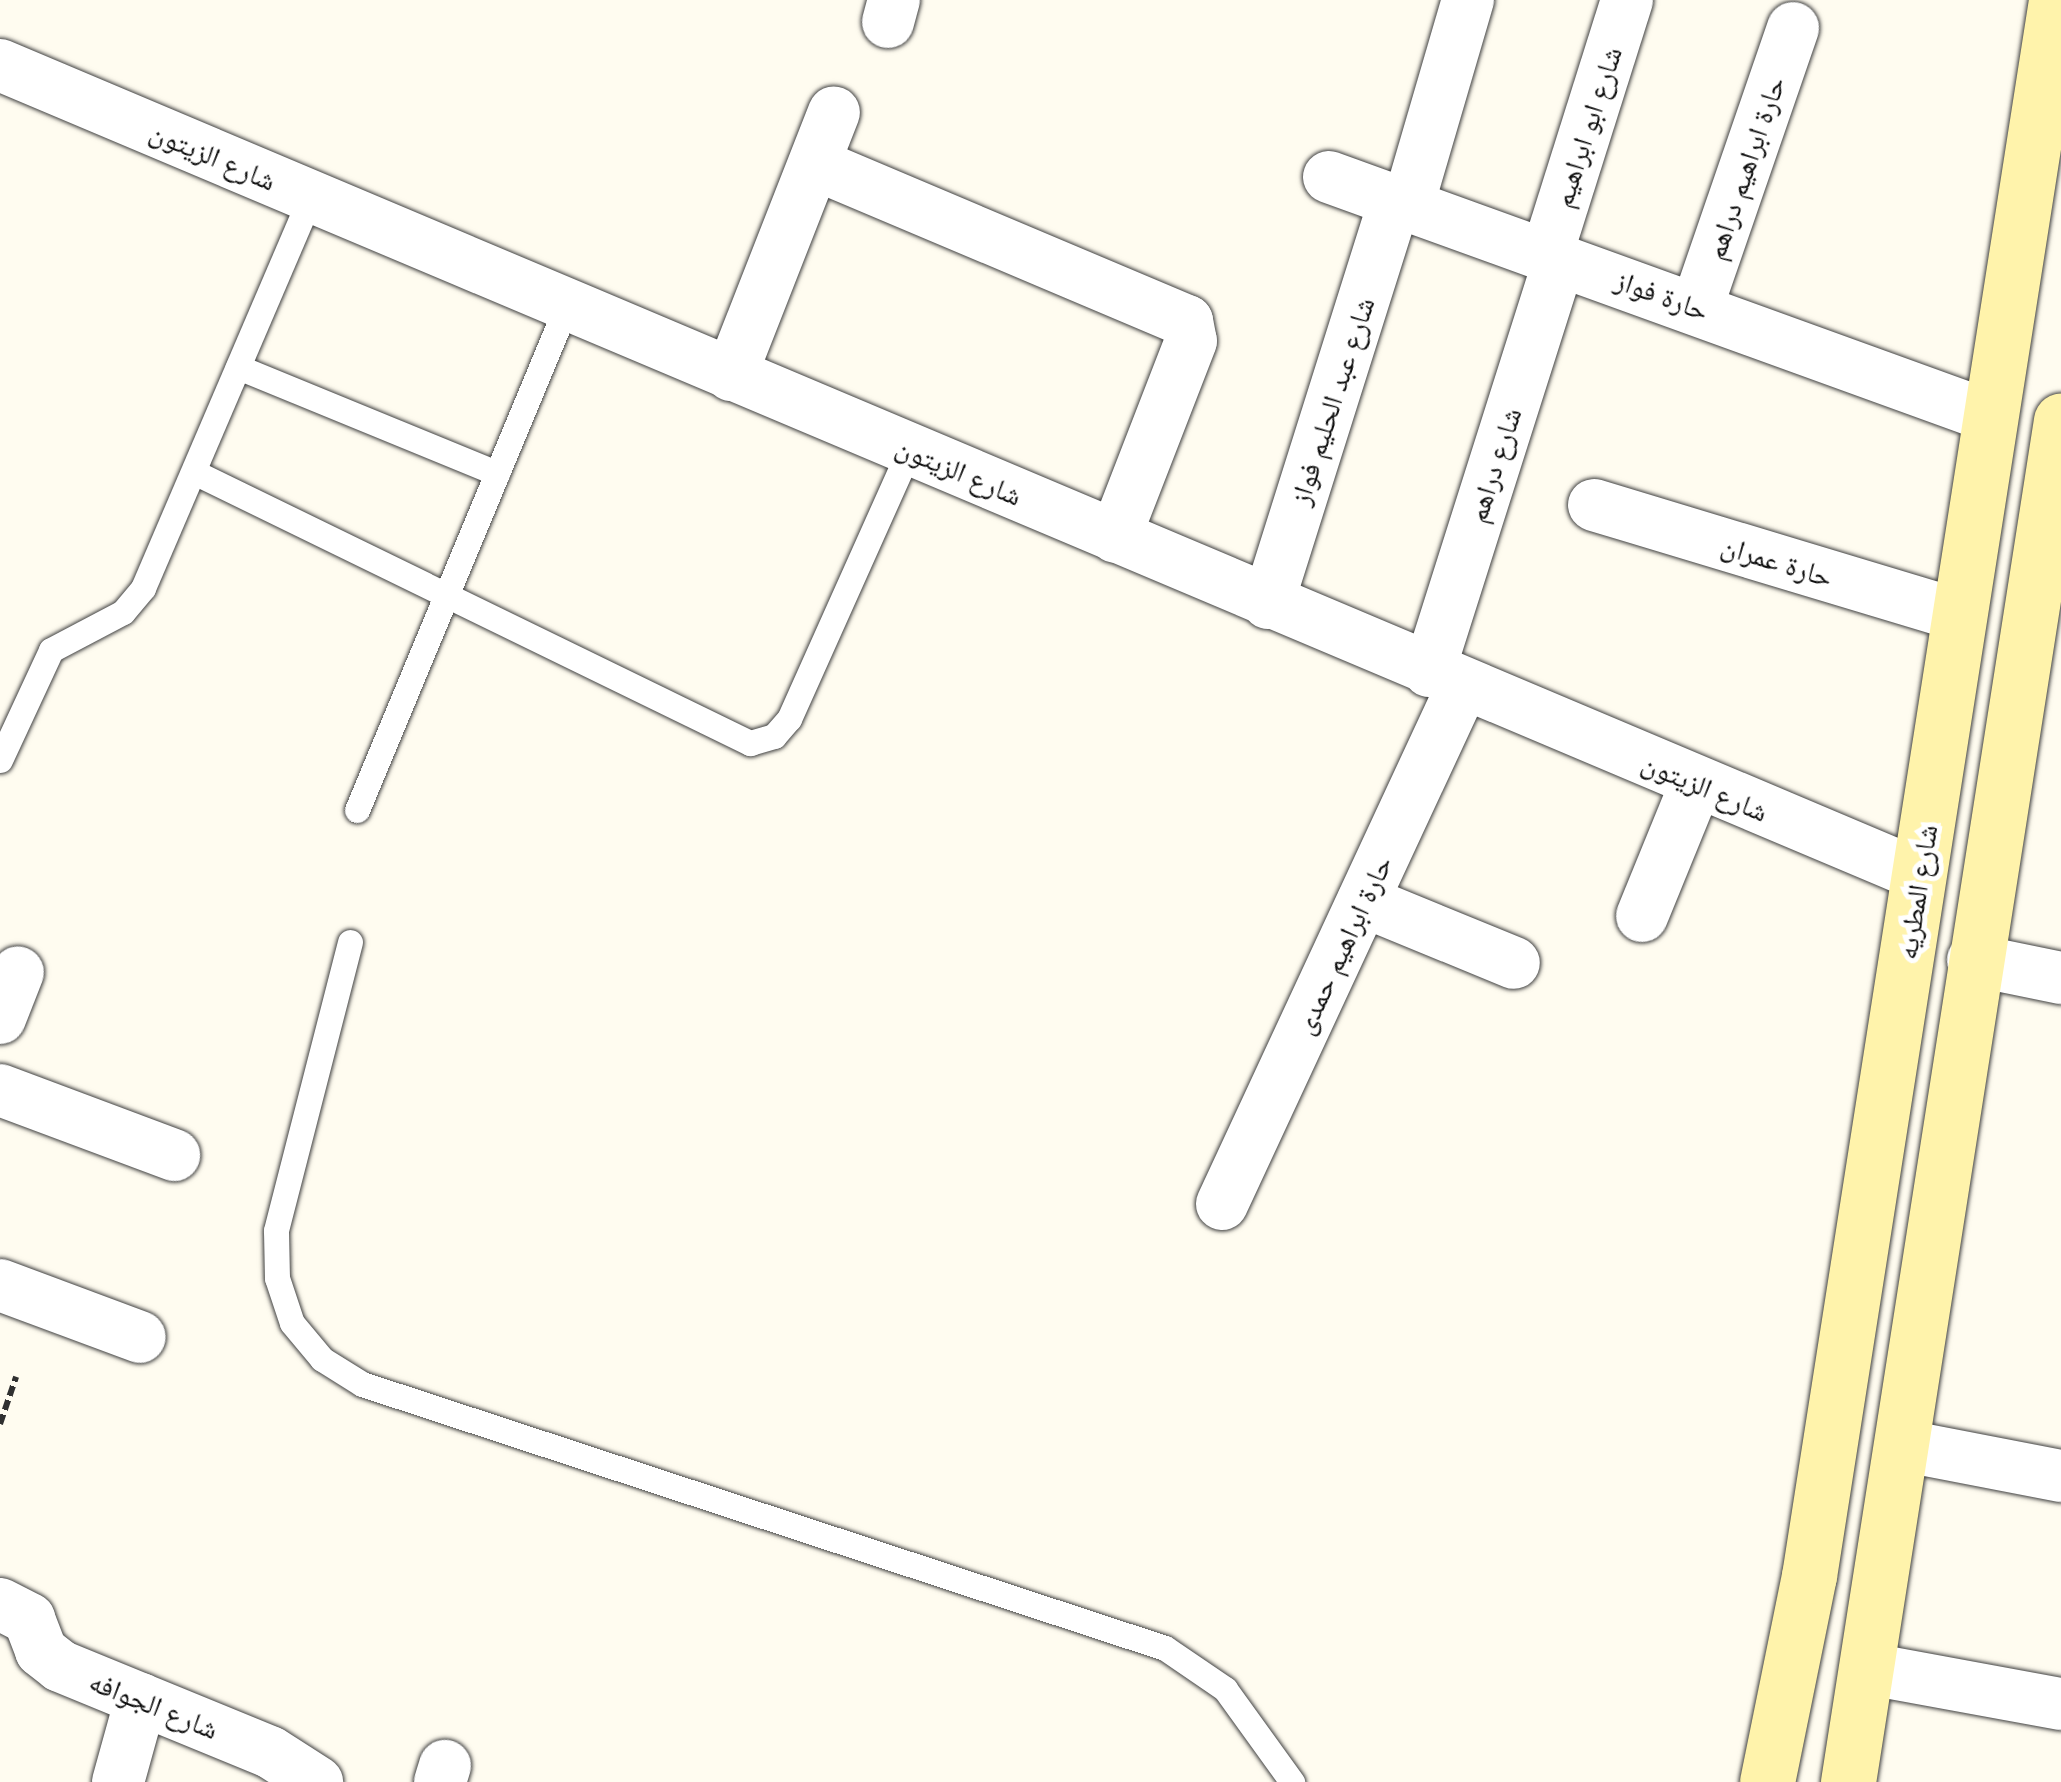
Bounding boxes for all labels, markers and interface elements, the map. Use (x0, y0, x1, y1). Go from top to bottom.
street label: شارع ابو ابراهيم (1545, 42, 1629, 212)
street label: حارة ابراهيم دراهم (1698, 72, 1792, 264)
street label: شارع الزيتون (145, 114, 281, 198)
street label: حارة فواز (1611, 263, 1713, 327)
street label: شارع عبد الحليم فواز (1283, 293, 1381, 509)
street label: شارع دراهم (1460, 403, 1528, 527)
street label: شارع الزيتون (891, 429, 1027, 513)
street label: حارة عمران (1717, 528, 1837, 594)
street label: شارع الزيتون (1637, 745, 1773, 829)
street label: شارع المطريه (1890, 822, 1944, 962)
street label: حارة ابراهيم حمدى (1287, 850, 1399, 1040)
street label: شارع الجوافه (85, 1664, 223, 1746)

